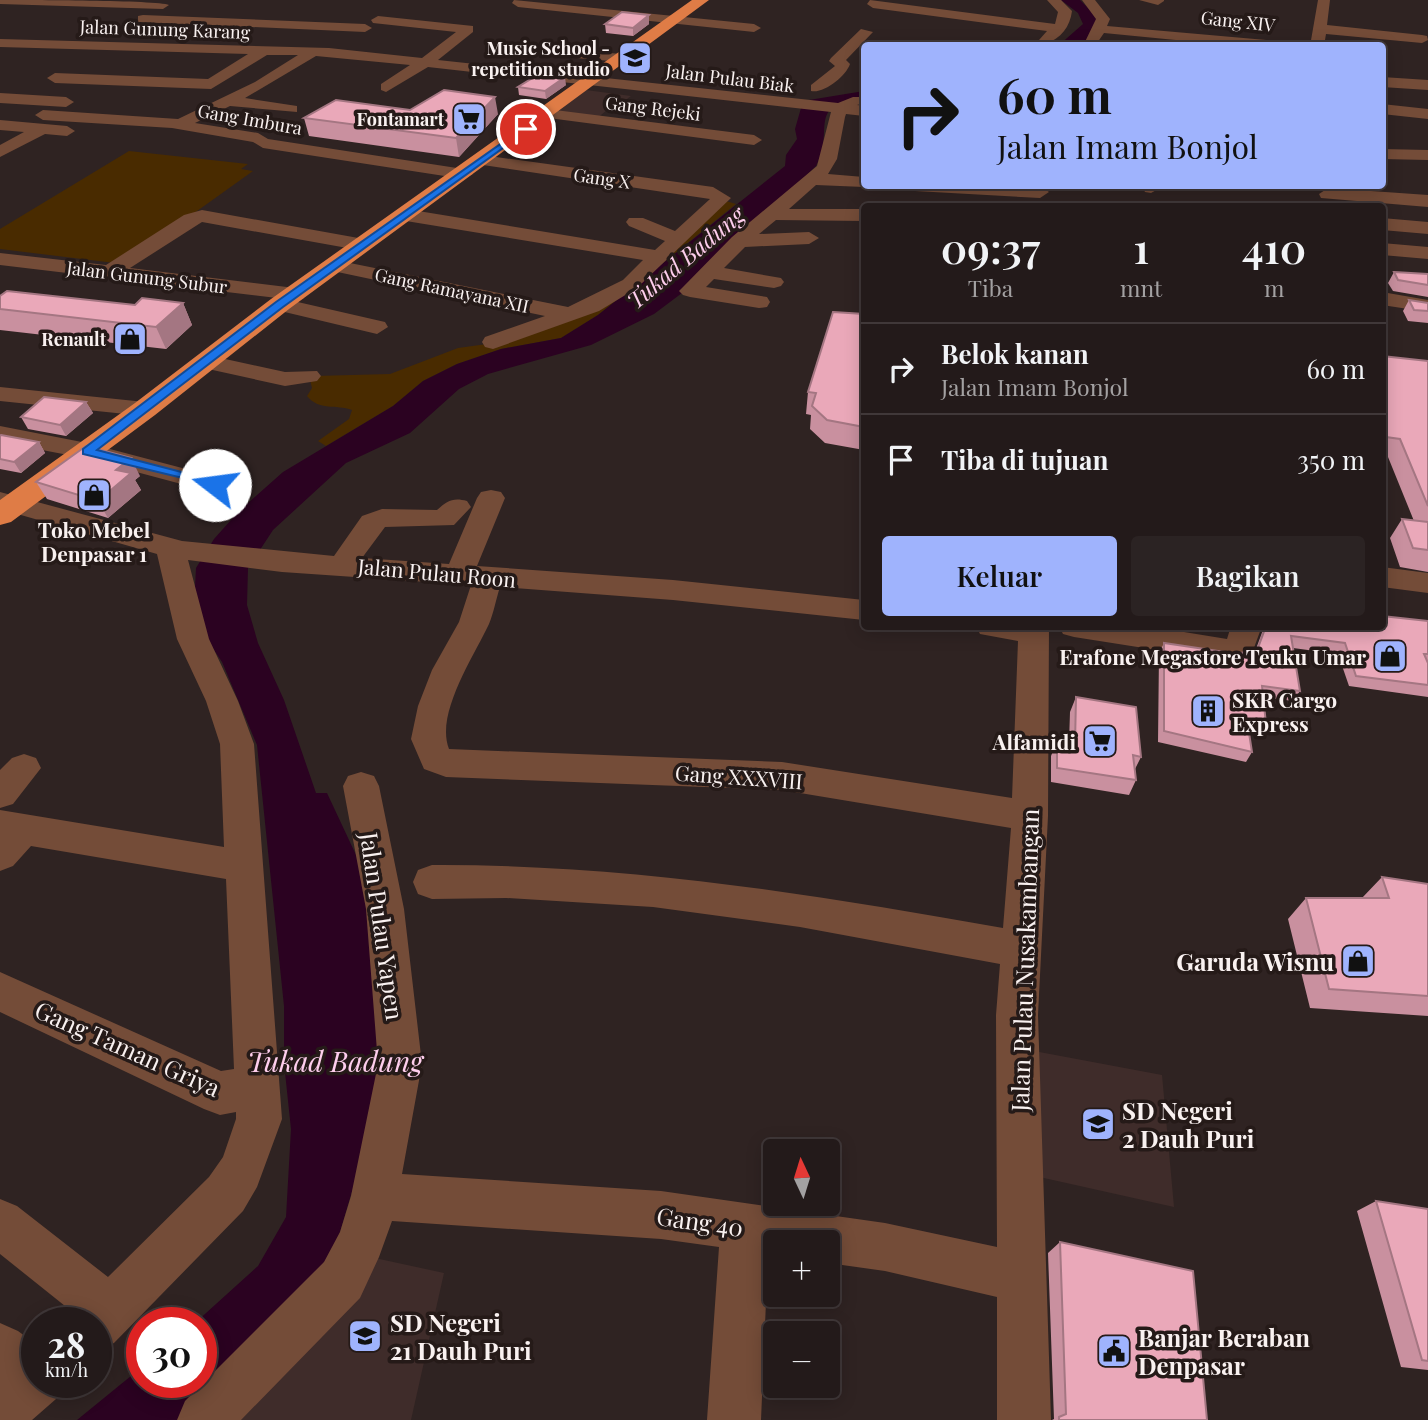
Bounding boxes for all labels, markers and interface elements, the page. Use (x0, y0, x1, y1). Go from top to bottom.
street label: Gang XIV (1200, 5, 1277, 37)
street label: Jalan Gunung Karang (78, 14, 251, 44)
place label: Music School - repetition studio (471, 36, 610, 81)
school or university icon: Music School - repetition studio (616, 39, 654, 77)
street label: Jalan Pulau Biak (663, 58, 796, 98)
text: 60 m (997, 61, 1112, 126)
icon: right (882, 70, 973, 161)
street label: Gang Rejeki (604, 90, 702, 126)
street label: Gang Imbura (196, 98, 304, 140)
pin (496, 99, 556, 159)
supermarket icon: Fontamart (450, 100, 488, 138)
place label: Fontamart (357, 107, 445, 131)
icon: arrive (507, 110, 545, 148)
text: Jalan Imam Bonjol (997, 124, 1258, 167)
street label: Gang X (572, 162, 633, 194)
water label: Tukad Badung (620, 198, 751, 315)
text: 09:37 (941, 219, 1040, 275)
text: 1 (1133, 219, 1149, 275)
text: 410 (1242, 219, 1306, 275)
street label: Jalan Gunung Subur (64, 255, 229, 299)
street label: Gang Ramayana XII (373, 262, 531, 318)
text: Tiba (968, 272, 1013, 303)
text: mnt (1120, 272, 1162, 303)
text: m (1264, 272, 1284, 303)
shop icon: Renault (111, 320, 149, 358)
place label: Renault (41, 327, 107, 351)
text: Belok kanan (941, 336, 1089, 371)
icon: right (882, 350, 920, 388)
text: 60 m (1306, 351, 1365, 386)
text: Jalan Imam Bonjol (941, 371, 1129, 402)
icon: arrive (882, 441, 920, 479)
text: Tiba di tujuan (941, 442, 1109, 477)
text: 350 m (1297, 442, 1365, 477)
position arrow (178, 448, 252, 522)
shop icon: Toko Mebel Denpasar 1 (75, 476, 113, 514)
place label: Toko Mebel Denpasar 1 (38, 515, 151, 567)
button: Keluar (882, 536, 1117, 616)
button: Bagikan (1131, 536, 1365, 616)
street label: Jalan Pulau Roon (356, 551, 518, 593)
shop icon: Erafone Megastore Teuku Umar (1371, 637, 1409, 675)
place label: Erafone Megastore Teuku Umar (1059, 642, 1366, 670)
place label: SKR Cargo Express (1232, 685, 1337, 737)
building icon: SKR Cargo Express (1189, 692, 1227, 730)
supermarket icon: Alfamidi (1081, 722, 1119, 760)
place label: Alfamidi (991, 727, 1076, 755)
street label: Gang XXXVIII (674, 758, 804, 794)
street label: Jalan Pulau Nusakambangan (1003, 808, 1045, 1113)
street label: Jalan Pulau Yapen (354, 829, 412, 1022)
shop icon: Garuda Wisnu (1339, 942, 1377, 980)
place label: Garuda Wisnu (1176, 945, 1334, 977)
street label: Gang Taman Griya (30, 993, 226, 1103)
water label: Tukad Badung (247, 1042, 425, 1079)
place label: SD Negeri 2 Dauh Puri (1122, 1094, 1255, 1154)
school or university icon: SD Negeri 2 Dauh Puri (1079, 1105, 1117, 1143)
north arrow (763, 1139, 840, 1216)
map controls (763, 1139, 840, 1398)
street label: Gang 40 (655, 1199, 745, 1243)
button: + (763, 1230, 840, 1307)
place label: SD Negeri 21 Dauh Puri (390, 1306, 532, 1366)
speed limit sign: 30 (126, 1307, 217, 1398)
school or university icon: SD Negeri 21 Dauh Puri (346, 1317, 384, 1355)
text: 28 (48, 1320, 85, 1367)
button: − (763, 1321, 840, 1398)
place label: Banjar Beraban Denpasar (1138, 1321, 1310, 1381)
public building icon: Banjar Beraban Denpasar (1095, 1332, 1133, 1370)
text: km/h (45, 1358, 88, 1382)

